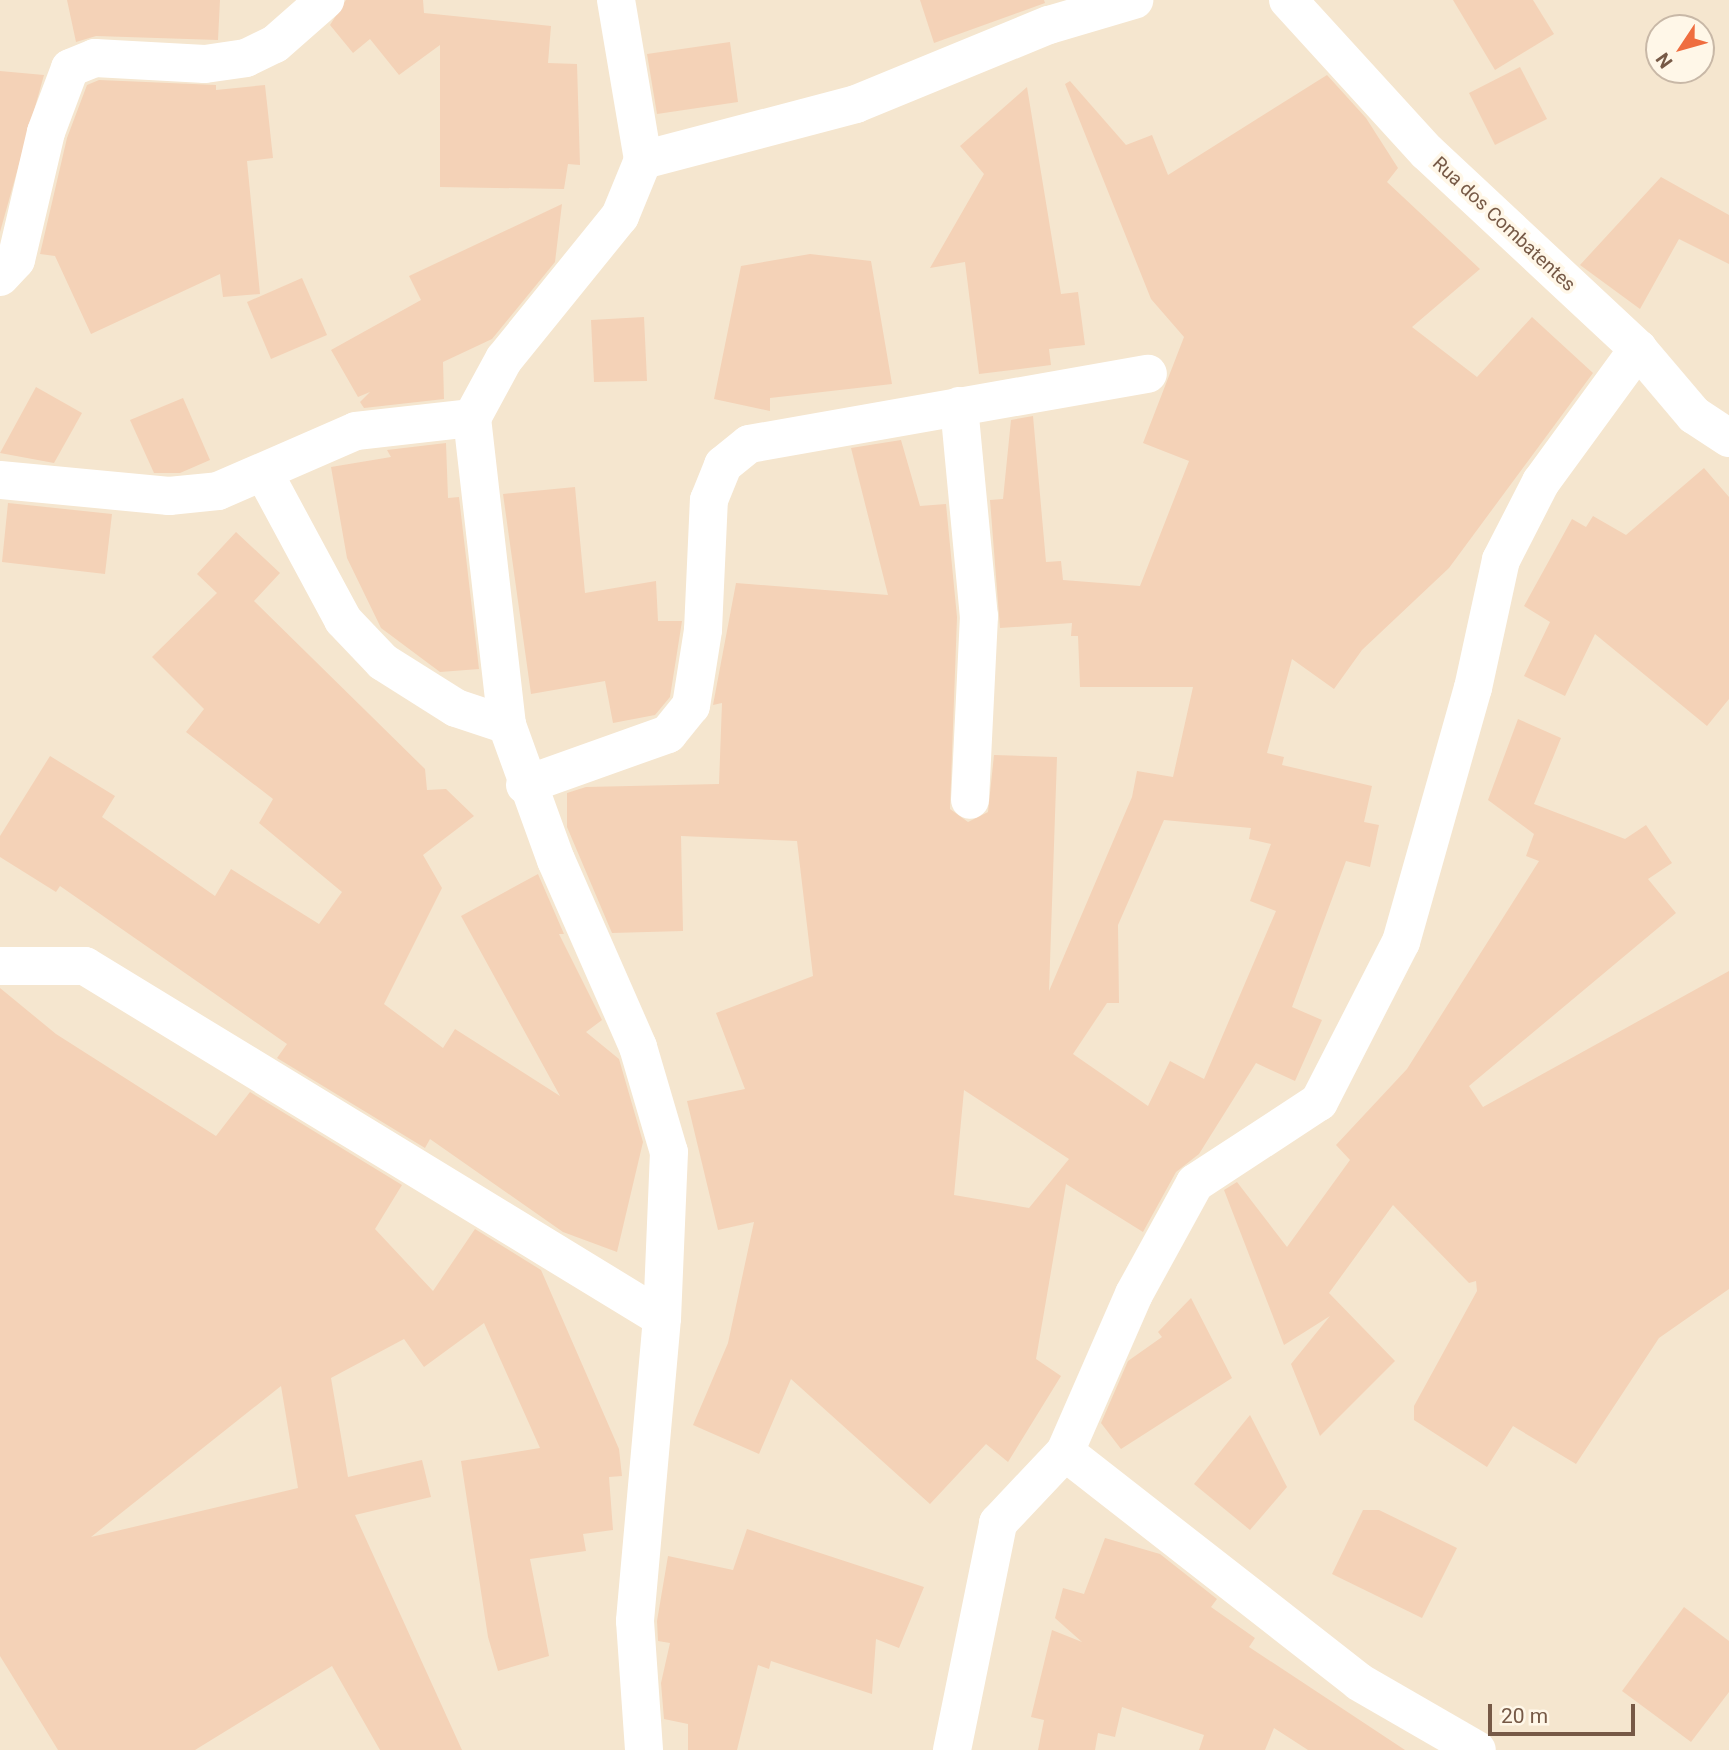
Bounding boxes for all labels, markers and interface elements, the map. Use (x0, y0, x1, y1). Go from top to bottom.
north arrow (1645, 14, 1715, 84)
text: N (1651, 48, 1677, 73)
street label: Rua dos Combatentes (1428, 152, 1580, 296)
scale bar (1491, 1690, 1638, 1734)
text: 20 m (1501, 1704, 1548, 1728)

